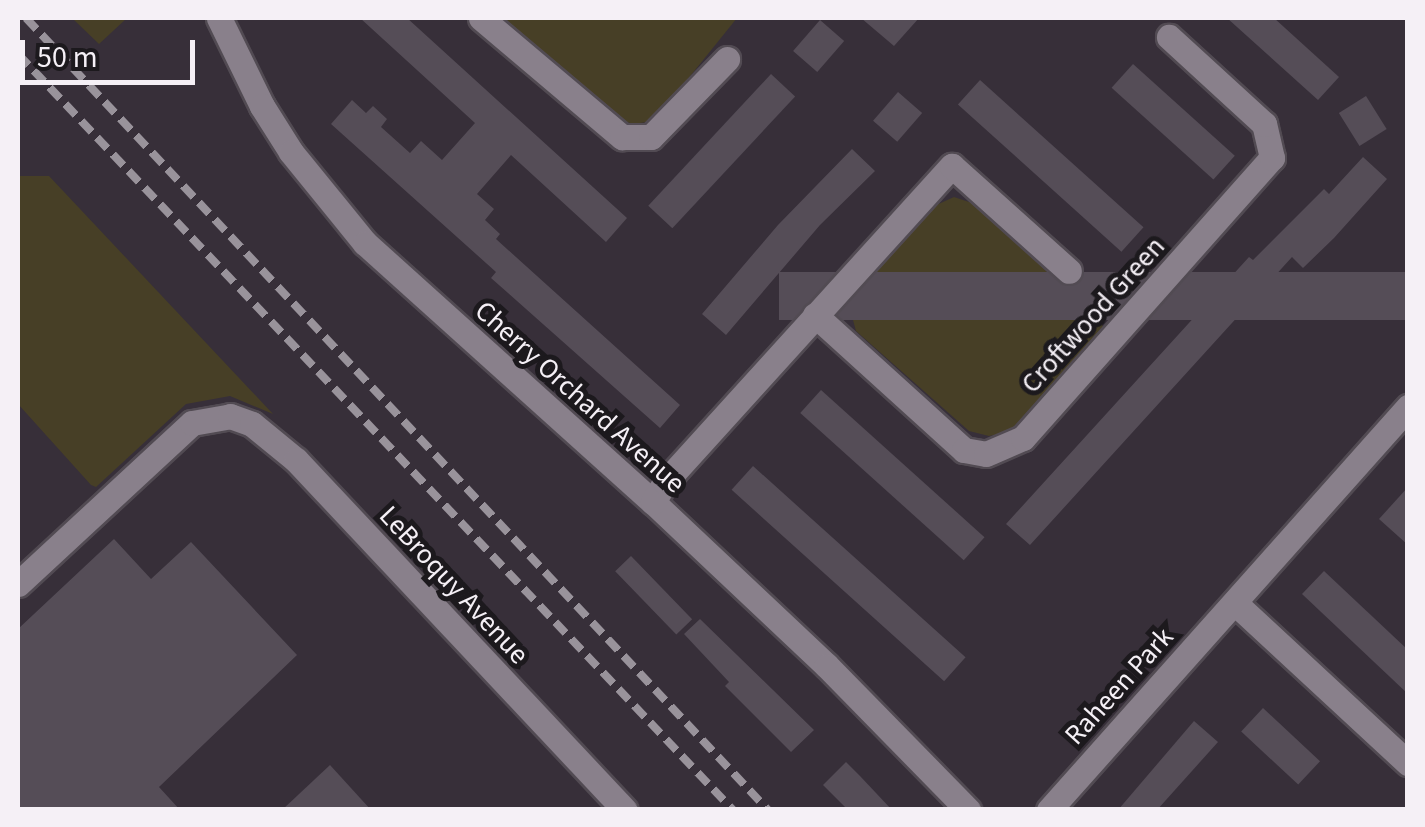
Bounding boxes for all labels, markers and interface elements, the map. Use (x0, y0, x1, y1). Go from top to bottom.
scale bar (25, 20, 200, 82)
text: 50 m (37, 36, 98, 79)
street label: Croftwood Green (1014, 230, 1172, 400)
street label: Cherry Orchard Avenue (468, 294, 692, 500)
street label: LeBroquy Avenue (372, 499, 536, 671)
street label: Raheen Park (1058, 620, 1180, 752)

